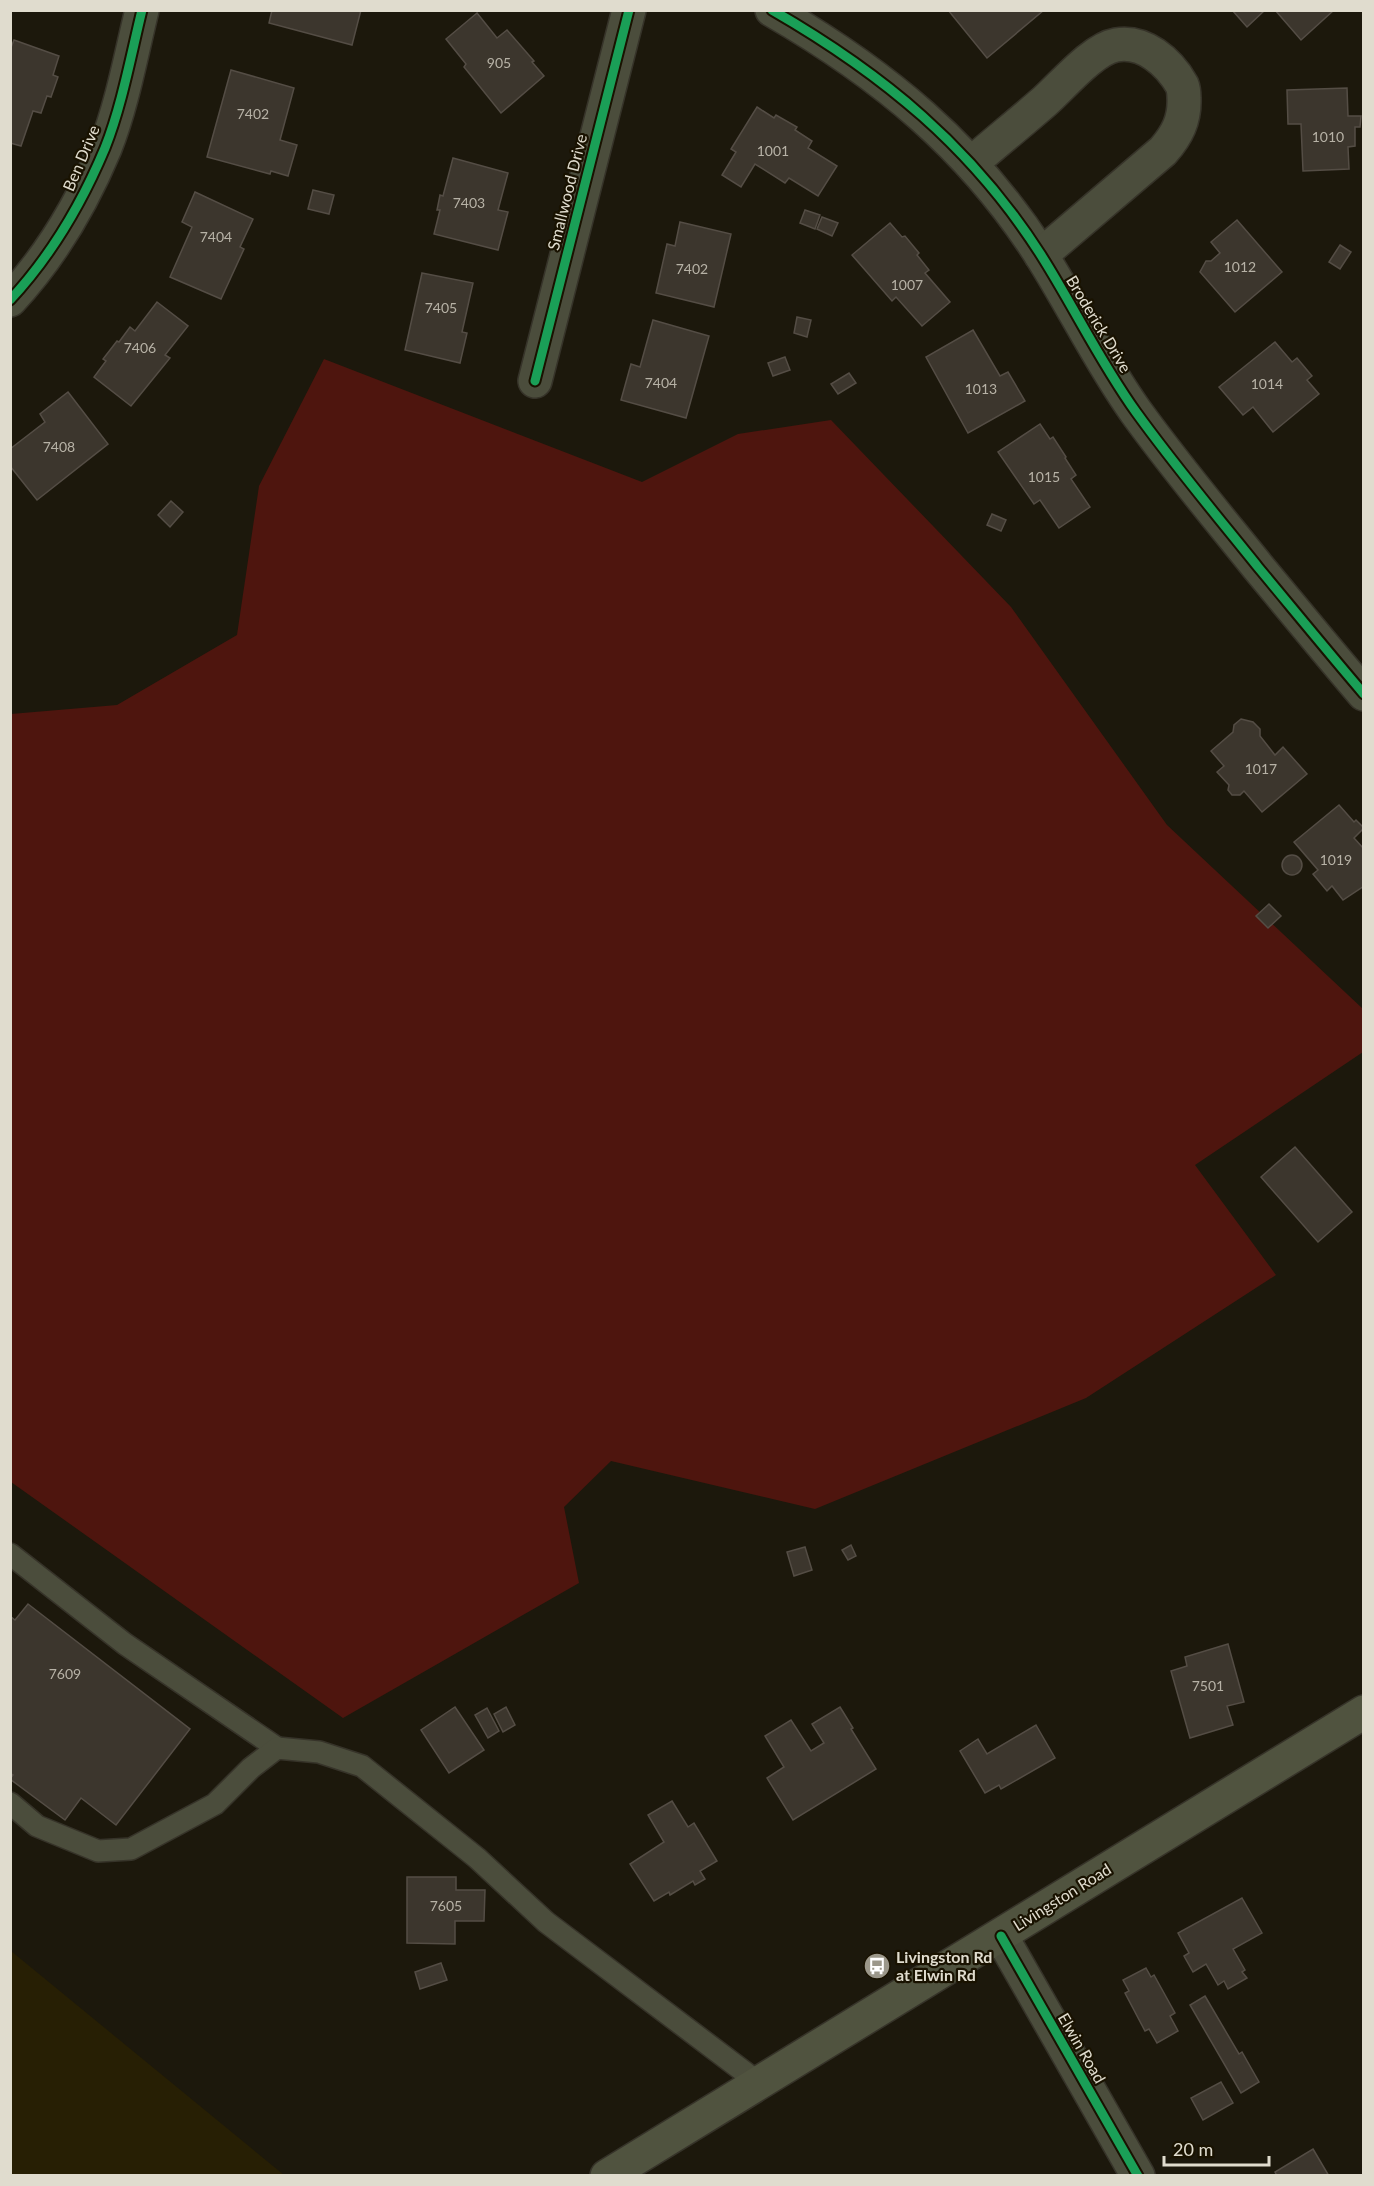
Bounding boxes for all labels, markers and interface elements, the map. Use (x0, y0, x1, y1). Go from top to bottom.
house number: 905 (487, 54, 511, 71)
house number: 7402 (237, 105, 269, 122)
street label: Ben Drive (58, 122, 103, 194)
house number: 1010 (1312, 128, 1344, 145)
street label: Smallwood Drive (543, 132, 590, 252)
house number: 1001 (757, 142, 789, 159)
house number: 7403 (453, 194, 485, 211)
house number: 7404 (200, 228, 232, 245)
house number: 1012 (1224, 258, 1256, 275)
house number: 7402 (676, 260, 708, 277)
street label: Broderick Drive (1063, 272, 1136, 376)
house number: 1007 (891, 276, 923, 293)
house number: 7405 (425, 299, 457, 316)
house number: 7406 (124, 339, 156, 356)
house number: 7404 (645, 374, 677, 391)
house number: 1014 (1251, 375, 1283, 392)
house number: 1013 (965, 380, 997, 397)
house number: 7408 (43, 438, 75, 455)
house number: 1015 (1028, 468, 1060, 485)
house number: 1017 (1245, 760, 1277, 777)
house number: 1019 (1320, 851, 1352, 868)
house number: 7609 (49, 1665, 81, 1682)
house number: 7501 (1192, 1677, 1224, 1694)
street label: Livingston Road (1009, 1859, 1114, 1934)
house number: 7605 (430, 1897, 462, 1914)
place label: Livingston Rd at Elwin Rd (896, 1947, 992, 1984)
bus stop icon: Livingston Rd at Elwin Rd (862, 1951, 892, 1981)
street label: Elwin Road (1055, 2009, 1110, 2086)
scale bar (1164, 2129, 1269, 2167)
text: 20 m (1173, 2138, 1213, 2160)

